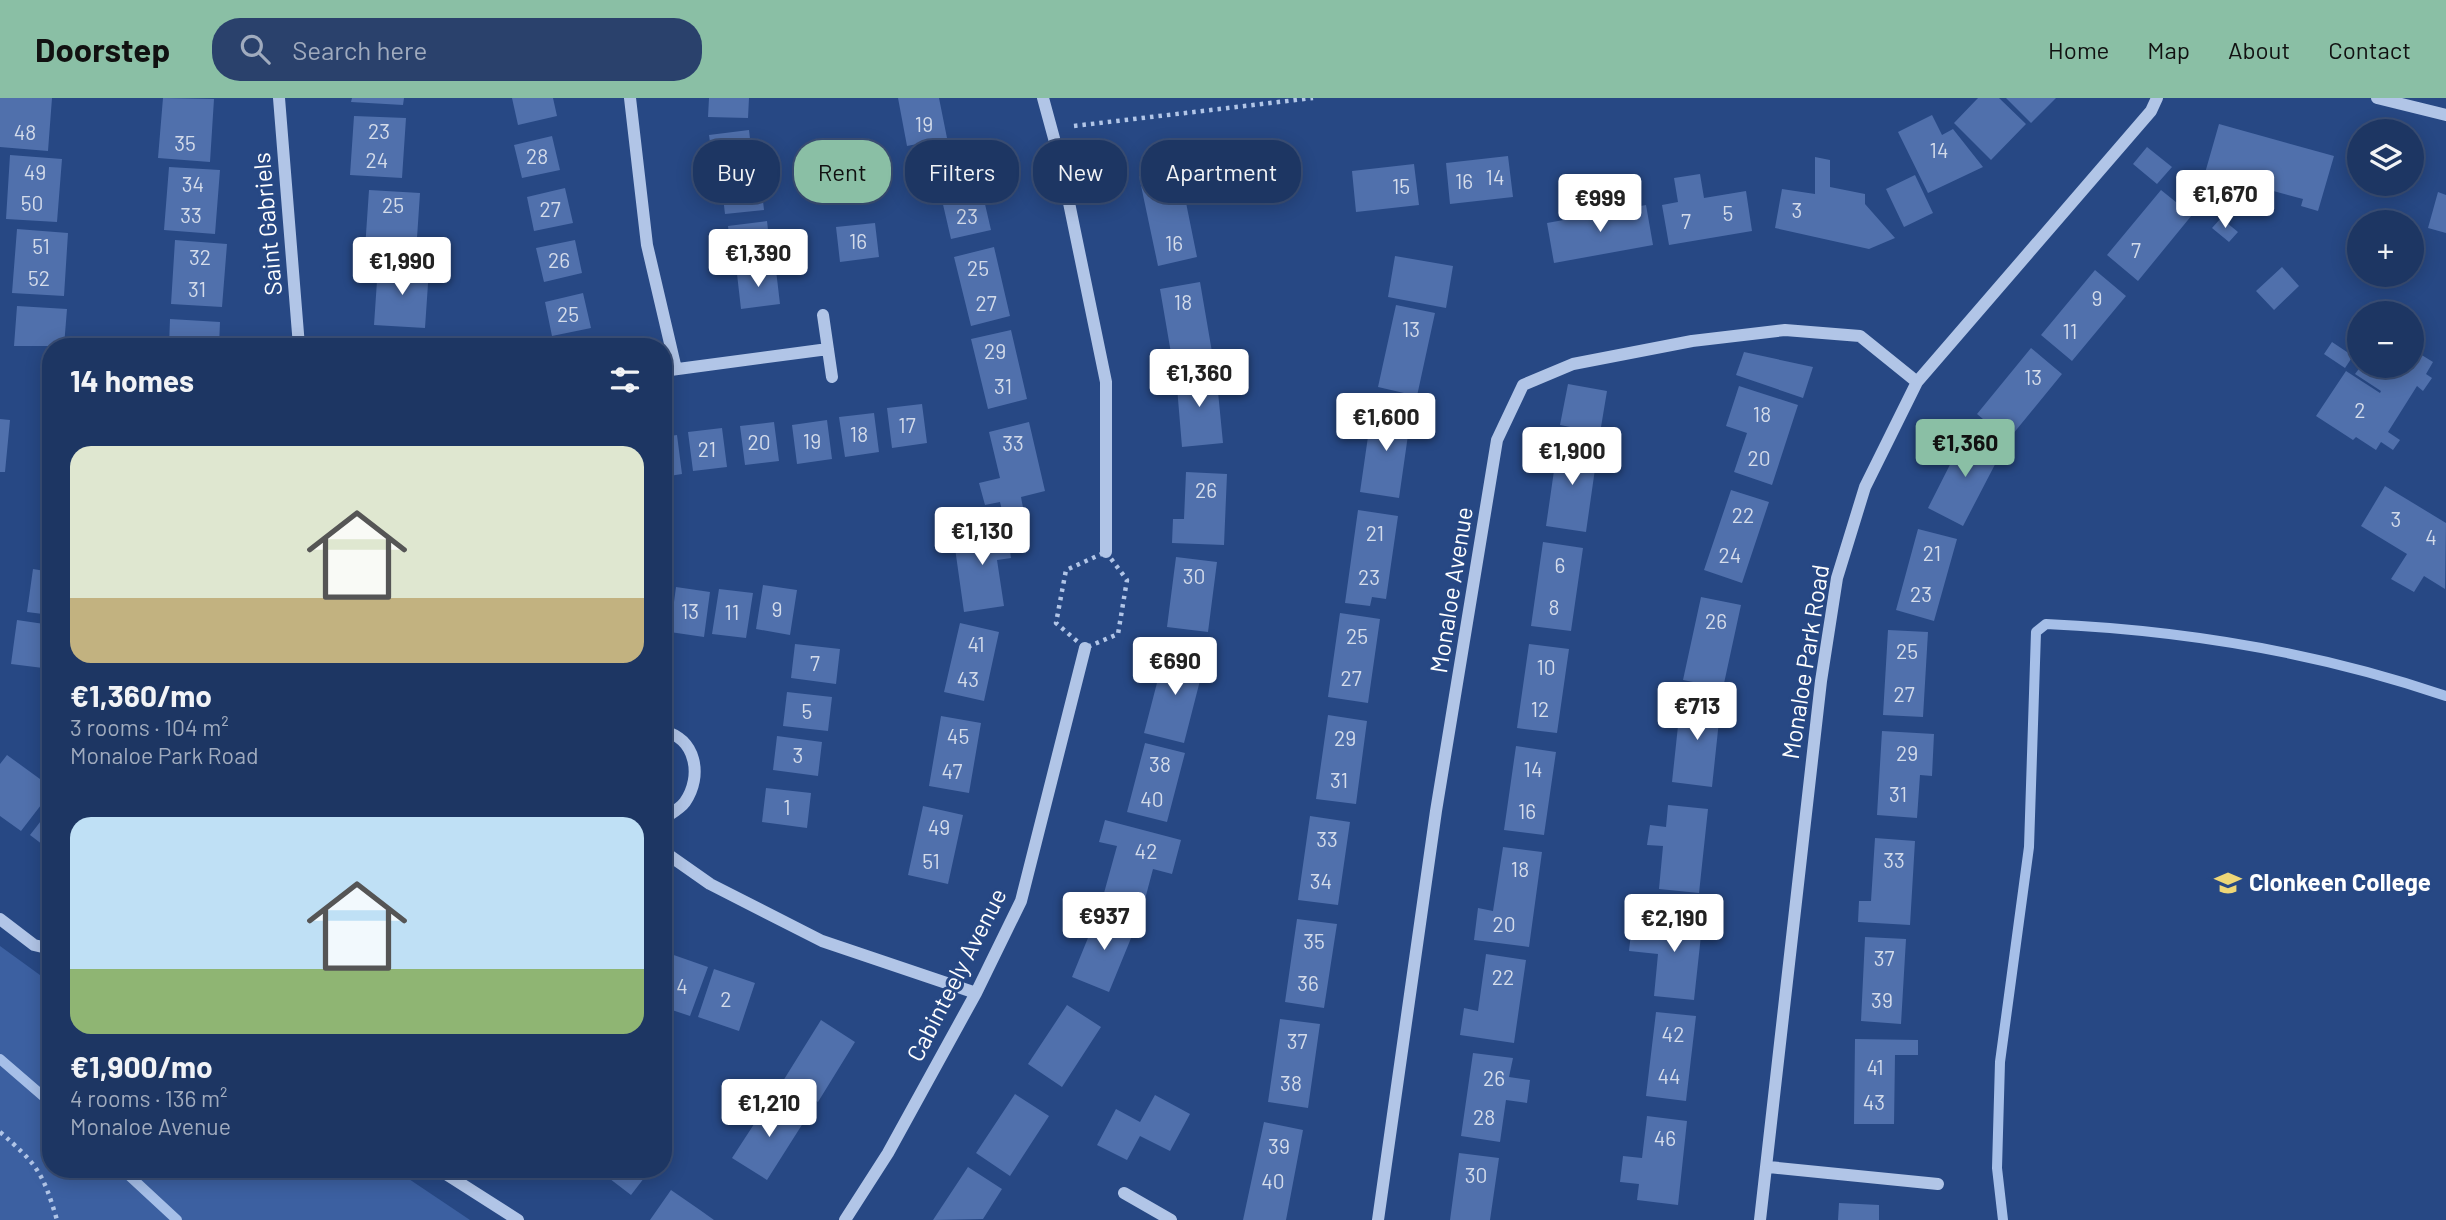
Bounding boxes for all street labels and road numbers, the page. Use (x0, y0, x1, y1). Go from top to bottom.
street label: Saint Gabriels (246, 151, 287, 297)
street label: Monaloe Avenue (1423, 505, 1478, 675)
street label: Monaloe Park Road (1775, 562, 1834, 761)
street label: Cabinteely Avenue (900, 883, 1012, 1066)

